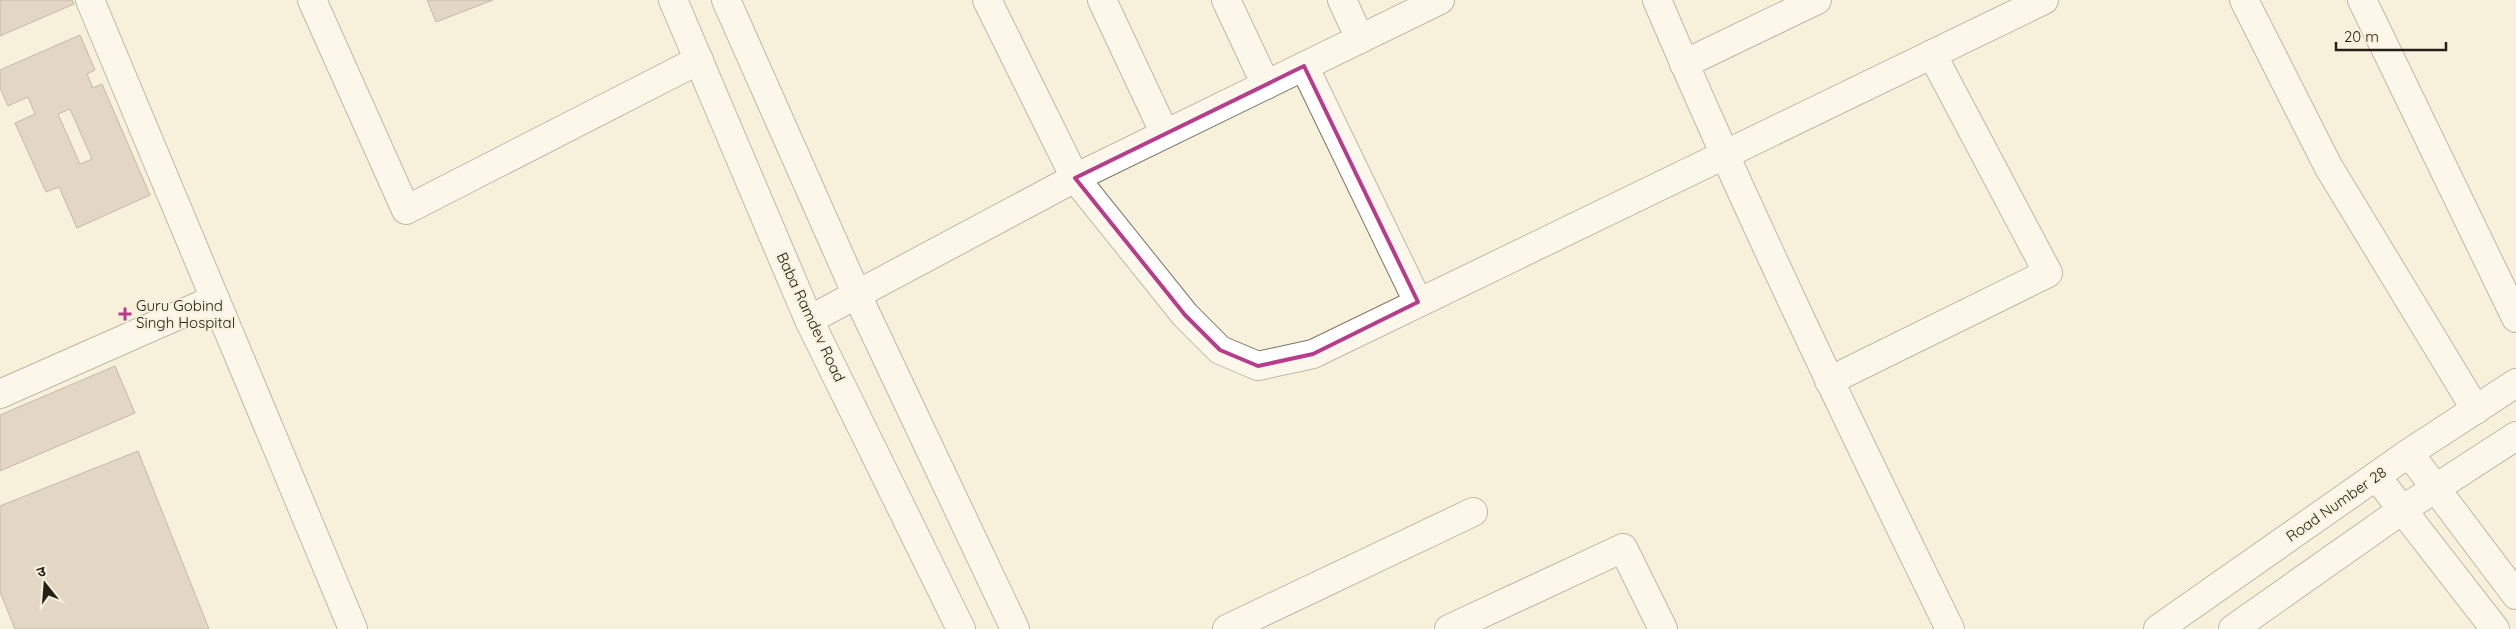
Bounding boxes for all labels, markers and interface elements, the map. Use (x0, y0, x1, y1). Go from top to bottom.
scale bar (2336, 20, 2446, 52)
text: 20 m (2344, 27, 2379, 46)
street label: Baba Ramdev Road (773, 249, 849, 385)
place label: Guru Gobind Singh Hospital (136, 296, 235, 332)
marker: Guru Gobind Singh Hospital (118, 307, 132, 321)
street label: Road Number 28 (2282, 462, 2390, 546)
north arrow (20, 559, 70, 609)
text: उ (35, 562, 49, 581)

